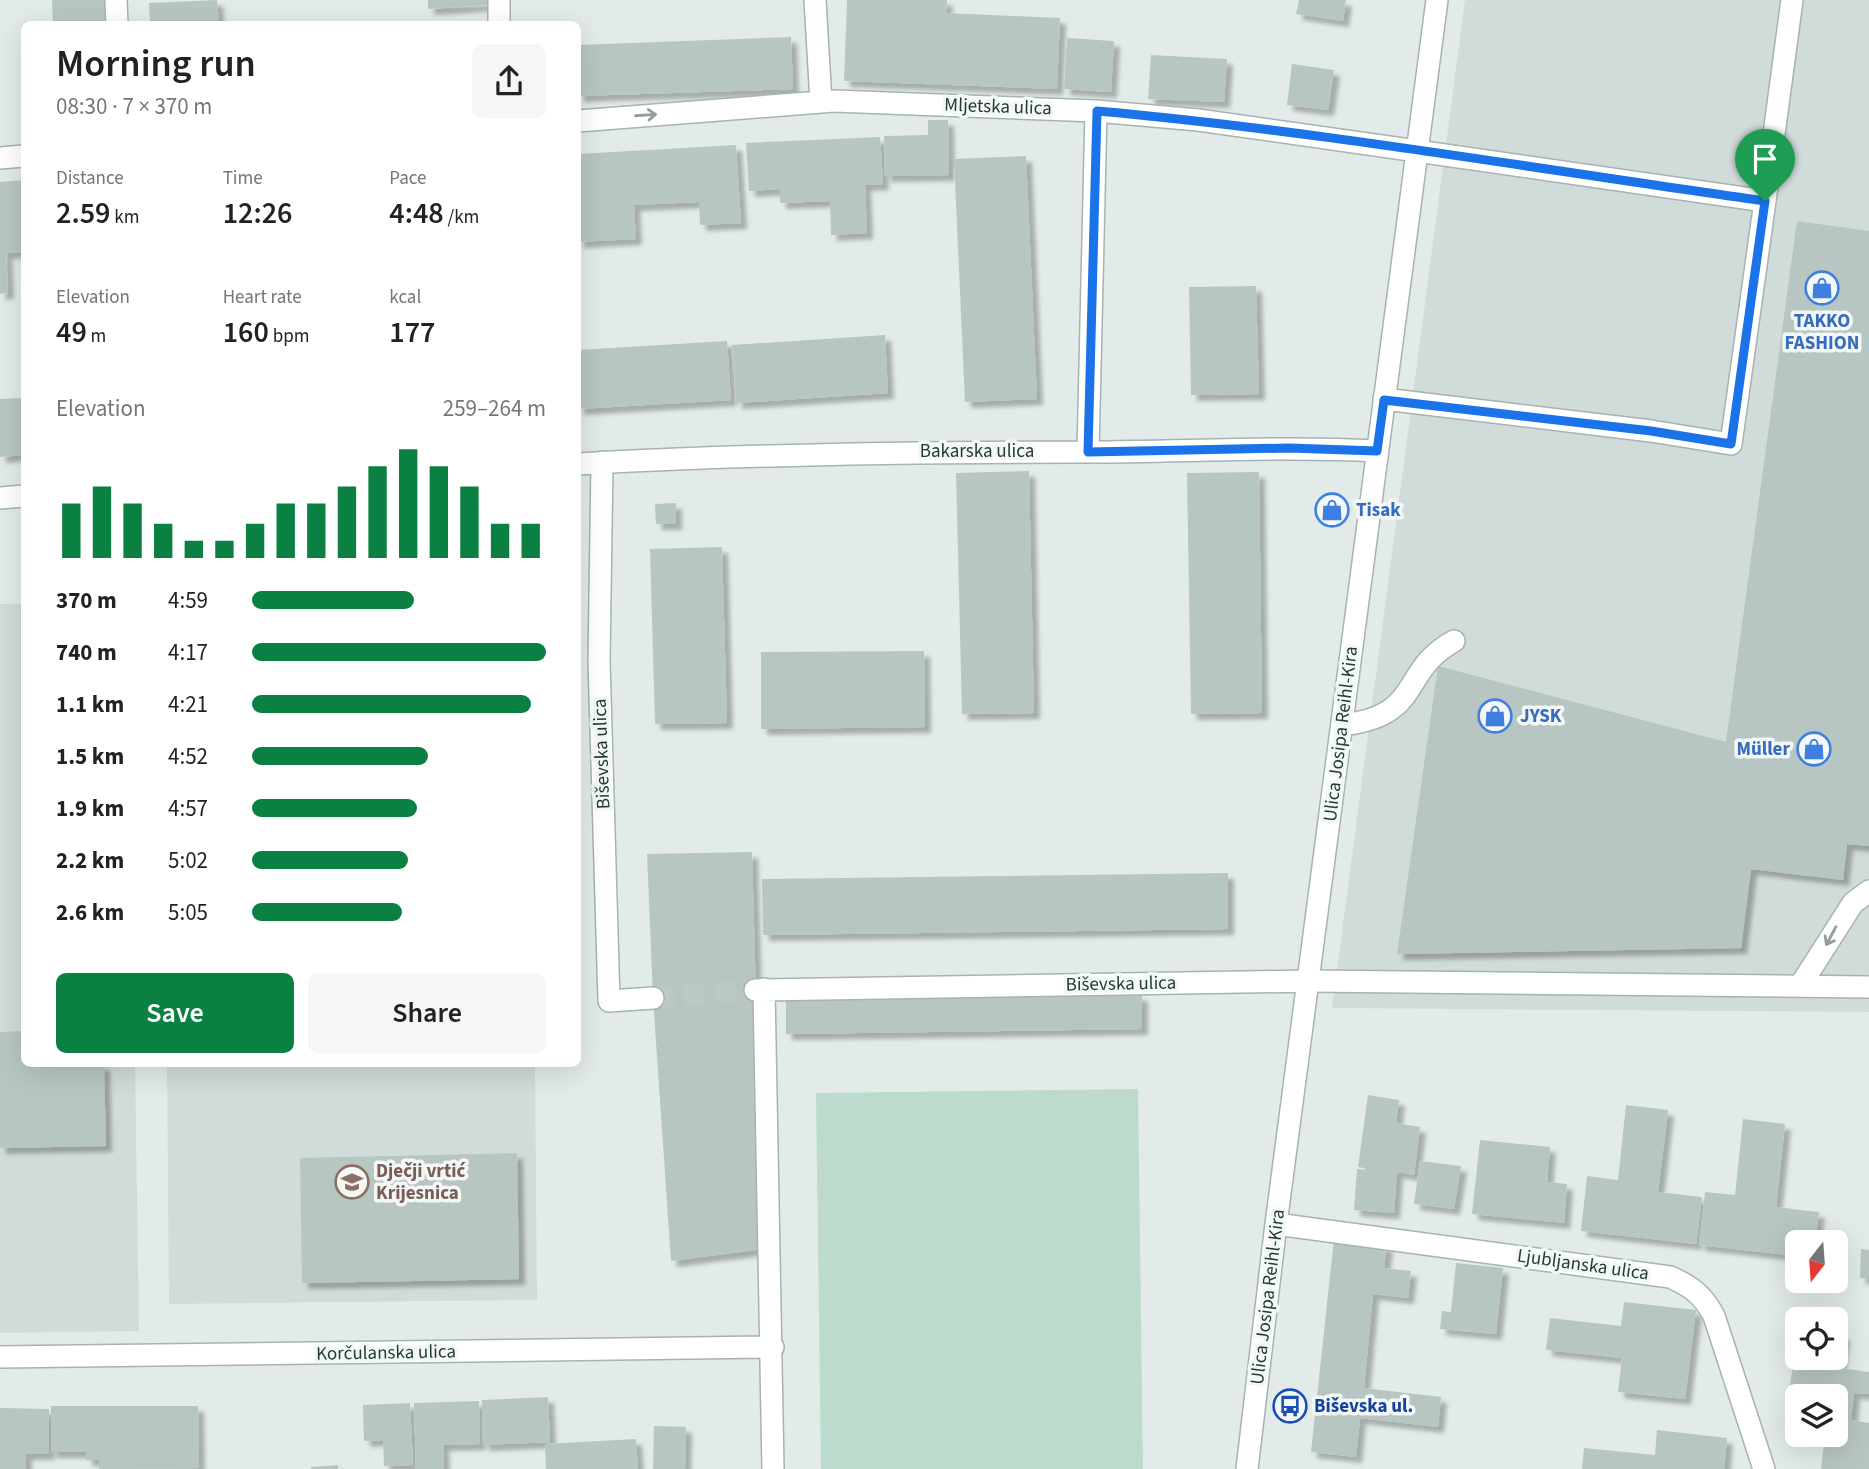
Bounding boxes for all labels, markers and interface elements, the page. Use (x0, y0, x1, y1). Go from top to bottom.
text: Morning run (56, 37, 256, 91)
button: share (472, 44, 546, 118)
text: 08:30 · 7 × 370 m (56, 90, 212, 123)
street label: Mljetska ulica (944, 92, 1052, 122)
one-way arrow (634, 108, 656, 121)
pin (1735, 129, 1795, 201)
icon: arrive (1746, 140, 1784, 178)
text: Distance (56, 165, 124, 192)
text: Time (223, 165, 263, 192)
text: Pace (389, 165, 427, 192)
text: 2.59 (56, 192, 110, 235)
text: 12:26 (223, 192, 292, 235)
text: 4:48 (389, 192, 444, 235)
text: km (110, 204, 139, 231)
text: /km (444, 204, 479, 231)
shop icon: TAKKO FASHION (1803, 269, 1841, 307)
text: Elevation (56, 284, 130, 311)
text: Heart rate (223, 284, 302, 311)
text: kcal (389, 284, 421, 311)
place label: TAKKO FASHION (1785, 308, 1859, 357)
text: 49 (56, 311, 87, 354)
text: 160 (223, 311, 269, 354)
text: 177 (389, 311, 436, 354)
text: m (87, 323, 106, 350)
text: bpm (269, 323, 309, 350)
text: Elevation (56, 392, 146, 425)
text: 259–264 m (443, 392, 546, 425)
street label: Bakarska ulica (920, 438, 1034, 465)
shop icon: Tisak (1313, 491, 1351, 529)
place label: Tisak (1356, 497, 1401, 524)
text: 370 m (56, 584, 117, 617)
text: 4:59 (168, 584, 208, 617)
text: 740 m (56, 636, 117, 669)
text: 4:17 (168, 636, 208, 669)
street label: Ulica Josipa Reihl-Kira (1317, 645, 1365, 823)
text: 1.1 km (56, 688, 124, 721)
text: 4:21 (168, 688, 208, 721)
shop icon: JYSK (1476, 697, 1514, 735)
street label: Biševska ulica (587, 698, 617, 810)
place label: JYSK (1520, 703, 1562, 730)
shop icon: Müller (1795, 730, 1833, 768)
place label: Müller (1736, 736, 1790, 763)
text: 1.5 km (56, 740, 124, 773)
text: 4:52 (168, 740, 208, 773)
text: 1.9 km (56, 792, 124, 825)
text: 4:57 (168, 792, 208, 825)
text: 2.2 km (56, 844, 124, 877)
text: 5:02 (168, 844, 208, 877)
text: 2.6 km (56, 896, 124, 929)
text: 5:05 (168, 896, 208, 929)
one-way arrow (1824, 925, 1838, 946)
street label: Biševska ulica (1065, 970, 1177, 998)
button: Save (56, 973, 294, 1053)
button: Share (308, 973, 546, 1053)
place label: Dječji vrtić Krijesnica (376, 1158, 465, 1207)
school or university icon: Dječji vrtić Krijesnica (333, 1163, 371, 1201)
street label: Ulica Josipa Reihl-Kira (1244, 1208, 1292, 1386)
north arrow (1785, 1230, 1848, 1293)
map controls (1785, 1230, 1848, 1447)
street label: Ljubljanska ulica (1515, 1242, 1651, 1288)
button: locate (1785, 1307, 1848, 1370)
street label: Korčulanska ulica (316, 1338, 456, 1368)
button: layers (1785, 1384, 1848, 1447)
bus stop icon: Biševska ul. (1271, 1387, 1309, 1425)
place label: Biševska ul. (1314, 1393, 1413, 1420)

